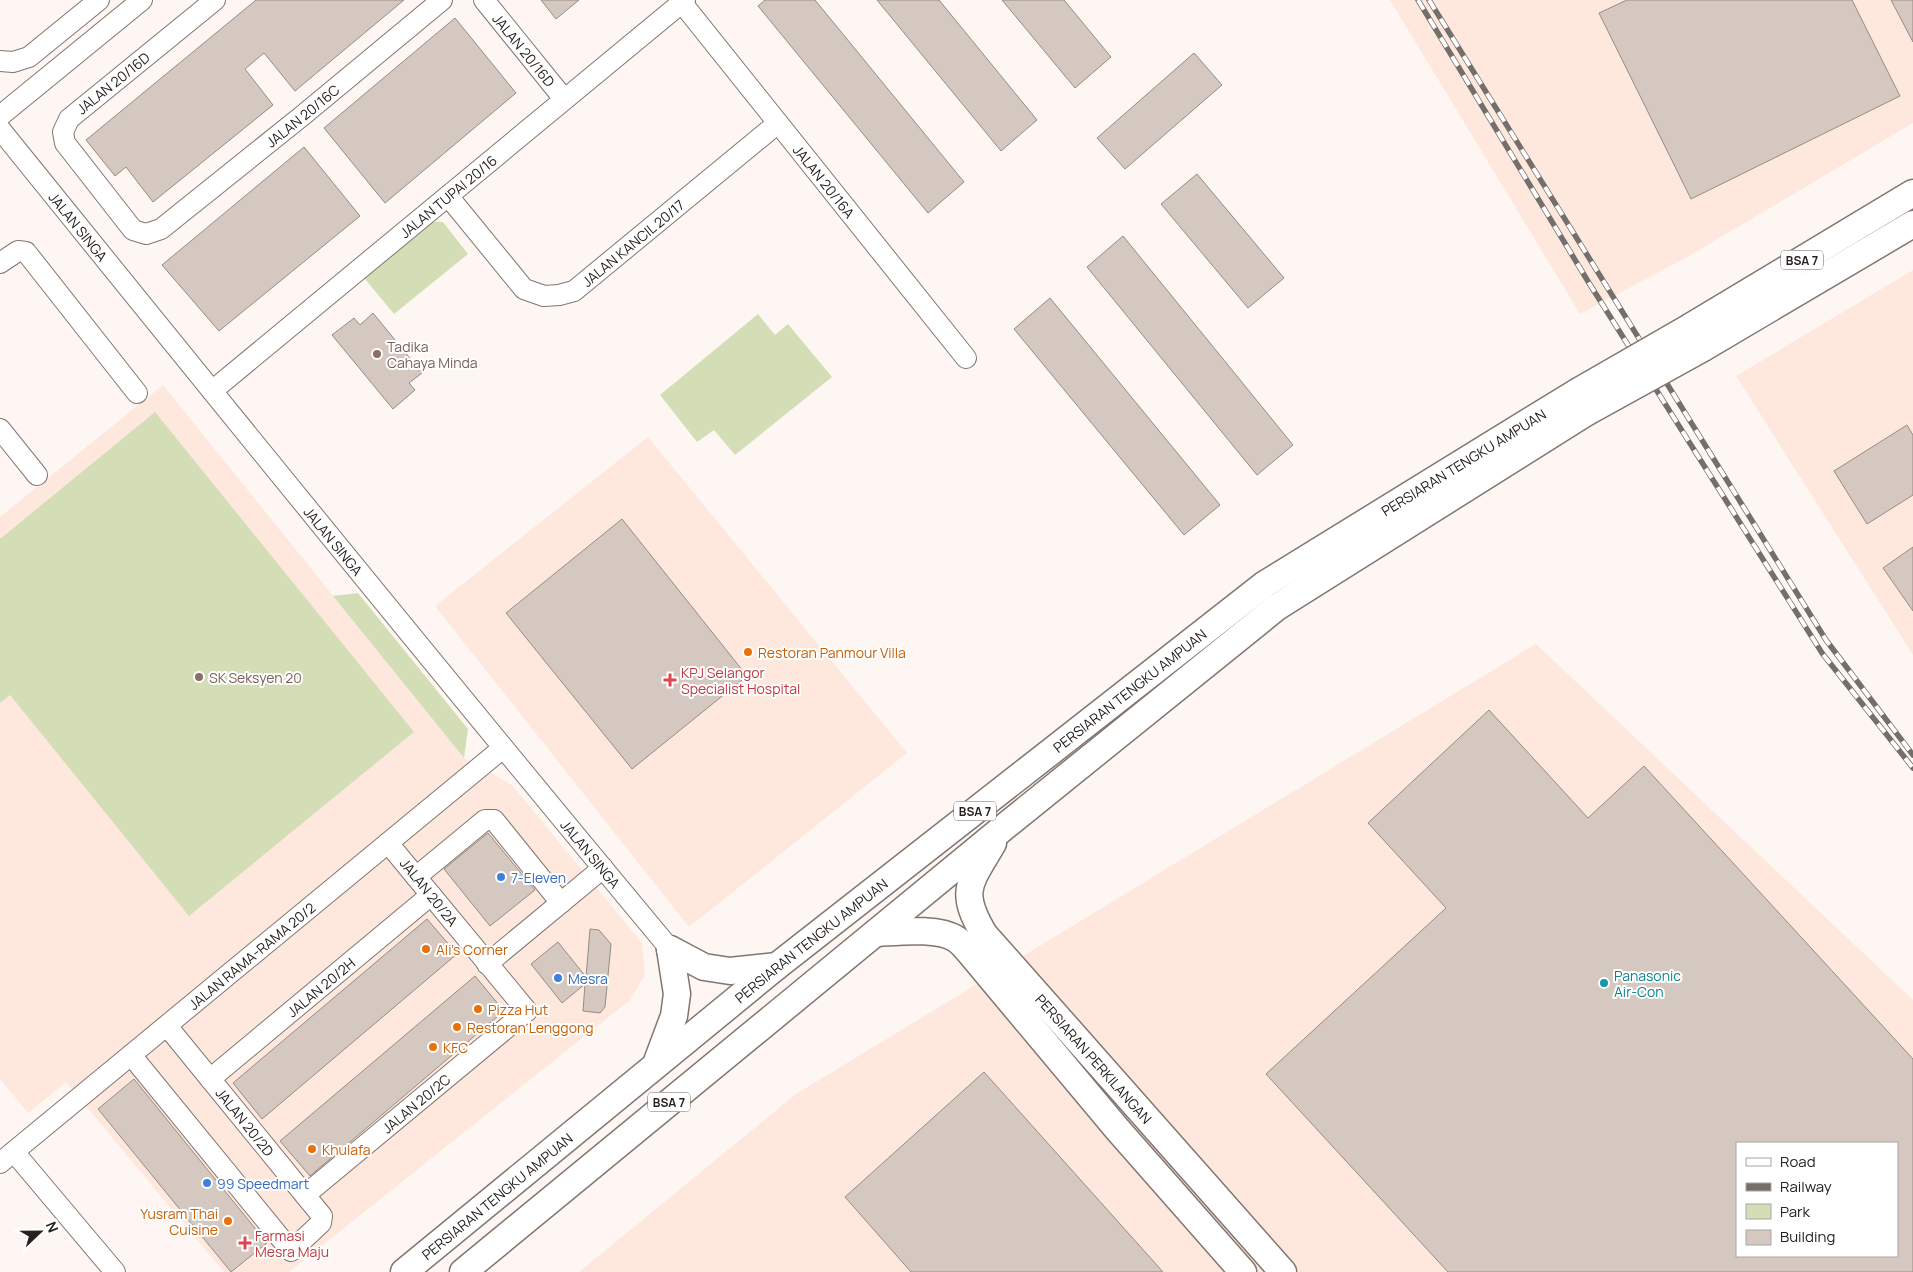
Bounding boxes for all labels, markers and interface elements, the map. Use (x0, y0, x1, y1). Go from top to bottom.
street label: JALAN 20/16D (489, 9, 560, 90)
street label: JALAN 20/16D (72, 48, 154, 118)
street label: JALAN 20/16C (262, 80, 343, 151)
street label: JALAN 20/16A (789, 141, 860, 222)
street label: JALAN TUPAI 20/16 (395, 150, 500, 242)
street label: JALAN SINGA (45, 188, 112, 265)
street label: JALAN KANCIL 20/17 (578, 195, 688, 290)
road number: BSA 7 (1781, 250, 1823, 270)
place label: Tadika Cahaya Minda (387, 337, 478, 372)
marker: Tadika Cahaya Minda (371, 348, 383, 360)
street label: PERSIARAN TENGKU AMPUAN (1377, 404, 1549, 520)
street label: JALAN SINGA (300, 502, 368, 579)
street label: PERSIARAN TENGKU AMPUAN (1049, 624, 1210, 756)
place label: Restoran Panmour Villa (758, 643, 906, 662)
marker: Restoran Panmour Villa (742, 646, 754, 658)
place label: KPJ Selangor Specialist Hospital (681, 663, 800, 698)
place label: SK Seksyen 20 (209, 668, 302, 687)
marker: SK Seksyen 20 (193, 671, 205, 683)
marker: KPJ Selangor Specialist Hospital (663, 673, 677, 687)
road number: BSA 7 (954, 801, 996, 820)
street label: JALAN SINGA (557, 815, 625, 892)
street label: JALAN 20/2A (396, 854, 462, 930)
place label: 7-Eleven (511, 868, 566, 887)
marker: 7-Eleven (495, 871, 507, 883)
street label: PERSIARAN TENGKU AMPUAN (730, 874, 891, 1007)
street label: JALAN RAMA-RAMA 20/2 (184, 898, 319, 1013)
place label: Ali's Corner (436, 940, 508, 959)
marker: Ali's Corner (420, 943, 432, 955)
street label: JALAN 20/2H (283, 953, 359, 1021)
place label: Panasonic Air-Con (1614, 966, 1681, 1001)
place label: Mesra (568, 969, 608, 988)
marker: Mesra (552, 972, 564, 984)
marker: Panasonic Air-Con (1598, 977, 1610, 989)
street label: PERSIARAN PERKILANGAN (1032, 990, 1156, 1127)
place label: Pizza Hut (488, 1000, 549, 1019)
marker: Pizza Hut (472, 1003, 484, 1015)
place label: Restoran Lenggong (467, 1018, 594, 1037)
marker: Restoran Lenggong (451, 1021, 463, 1033)
place label: KFC (443, 1038, 468, 1057)
marker: KFC (427, 1041, 439, 1053)
street label: JALAN 20/2C (378, 1069, 454, 1137)
street label: JALAN 20/2D (212, 1084, 278, 1160)
road number: BSA 7 (648, 1092, 690, 1112)
street label: PERSIARAN TENGKU AMPUAN (417, 1128, 576, 1263)
place label: Khulafa (322, 1140, 371, 1159)
legend (1736, 1142, 1898, 1257)
marker: Khulafa (306, 1143, 318, 1155)
text: Road (1780, 1151, 1816, 1172)
place label: 99 Speedmart (217, 1174, 309, 1193)
text: Railway (1780, 1176, 1832, 1197)
marker: 99 Speedmart (201, 1177, 213, 1189)
text: Park (1780, 1201, 1810, 1222)
place label: Yusram Thai Cuisine (140, 1204, 218, 1239)
north arrow (15, 1207, 65, 1257)
marker: Yusram Thai Cuisine (222, 1215, 234, 1227)
text: N (42, 1219, 63, 1235)
place label: Farmasi Mesra Maju (255, 1226, 329, 1261)
text: Building (1780, 1226, 1835, 1247)
marker: Farmasi Mesra Maju (239, 1237, 251, 1249)

